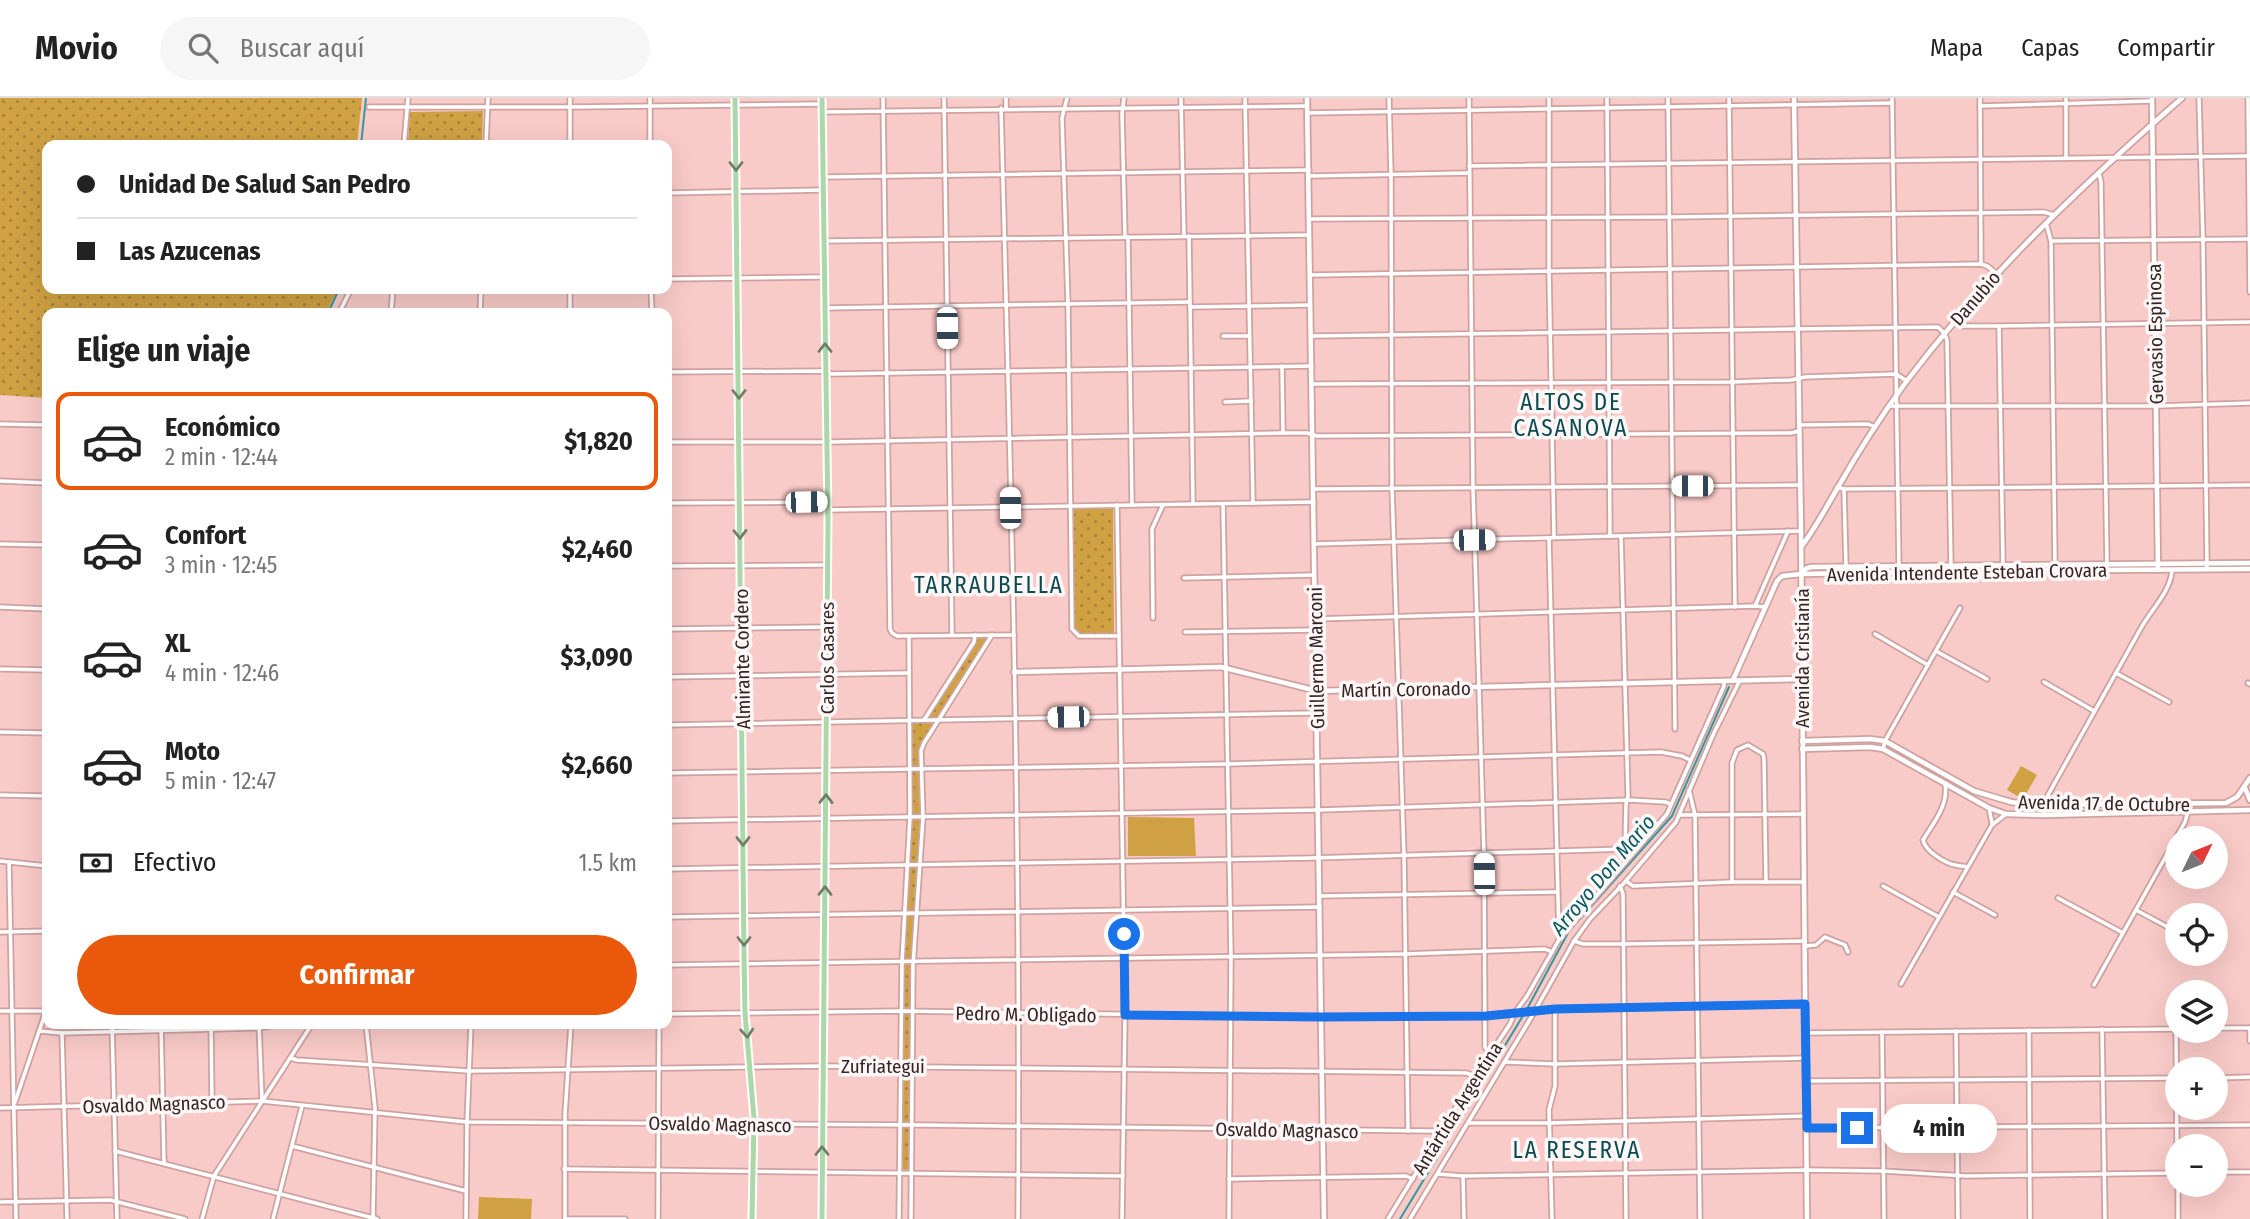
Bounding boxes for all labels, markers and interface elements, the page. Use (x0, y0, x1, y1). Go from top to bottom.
search box (160, 17, 650, 80)
text: Movio (35, 28, 118, 68)
icon: search (184, 29, 222, 67)
text: Buscar aquí (240, 33, 364, 64)
text: Mapa (1930, 34, 1983, 62)
text: Capas (2021, 34, 2079, 62)
text: Compartir (2117, 34, 2215, 62)
one-way arrow (728, 161, 744, 172)
text: Unidad De Salud San Pedro (119, 169, 411, 200)
text: Las Azucenas (119, 236, 261, 267)
street label: Gervasio Espinosa (2143, 263, 2168, 405)
street label: Danubio (1945, 266, 2005, 330)
car (937, 307, 958, 349)
text: Elige un viaje (77, 331, 250, 369)
one-way arrow (817, 342, 833, 353)
district label: ALTOS DE CASANOVA (1514, 388, 1628, 442)
one-way arrow (731, 389, 747, 399)
icon: car (81, 410, 144, 473)
text: Económico (165, 412, 280, 443)
text: $1,820 (564, 426, 633, 457)
text: 2 min · 12:44 (165, 443, 278, 471)
car (1672, 476, 1714, 497)
car (1000, 487, 1021, 529)
car (785, 491, 828, 513)
icon: car (81, 518, 144, 581)
text: Confort (165, 520, 246, 551)
one-way arrow (732, 529, 748, 540)
car (1453, 529, 1496, 551)
text: $2,460 (562, 534, 633, 565)
text: 3 min · 12:45 (165, 551, 277, 579)
street label: Avenida Intendente Esteban Crovara (1827, 559, 2107, 586)
district label: TARRAUBELLA (914, 571, 1064, 599)
street label: Guillermo Marconi (1304, 587, 1329, 729)
street label: Avenida Cristianía (1791, 588, 1814, 728)
street label: Almirante Cordero (730, 589, 755, 729)
street label: Carlos Casares (816, 602, 839, 714)
icon: car (81, 626, 144, 689)
text: XL (165, 628, 191, 659)
text: $3,090 (561, 642, 633, 673)
text: 4 min · 12:46 (165, 659, 279, 687)
street label: Martín Coronado (1341, 677, 1471, 702)
car (1047, 706, 1090, 728)
icon: car (81, 734, 144, 797)
text: Moto (165, 736, 220, 767)
text: $2,660 (561, 750, 633, 781)
text: 5 min · 12:47 (165, 767, 276, 795)
street label: Avenida 17 de Octubre (2018, 791, 2190, 816)
one-way arrow (818, 793, 834, 804)
water label: Arroyo Don Mario (1544, 809, 1661, 941)
north arrow (2165, 826, 2228, 889)
map controls (2165, 826, 2228, 1197)
one-way arrow (735, 837, 751, 847)
icon: cash (77, 844, 115, 882)
text: Efectivo (133, 847, 217, 878)
text: 1.5 km (579, 849, 637, 877)
car (1474, 853, 1495, 895)
one-way arrow (817, 885, 833, 896)
button: locate (2165, 903, 2228, 966)
route start (1108, 918, 1140, 950)
button: Confirmar (77, 935, 637, 1015)
one-way arrow (736, 936, 752, 947)
button: layers (2165, 980, 2228, 1043)
street label: Pedro M. Obligado (955, 1002, 1097, 1027)
one-way arrow (739, 1028, 754, 1039)
street label: Antártida Argentina (1407, 1038, 1507, 1179)
street label: Zufriategui (841, 1055, 925, 1078)
button: + (2165, 1057, 2228, 1120)
street label: Osvaldo Magnasco (82, 1091, 226, 1118)
callout: 4 min (1882, 1104, 1997, 1152)
street label: Osvaldo Magnasco (648, 1112, 792, 1137)
route end (1841, 1112, 1873, 1144)
text: 4 min (1913, 1114, 1965, 1142)
street label: Osvaldo Magnasco (1215, 1118, 1359, 1143)
button: − (2165, 1134, 2228, 1197)
district label: LA RESERVA (1513, 1136, 1641, 1164)
one-way arrow (814, 1145, 830, 1156)

